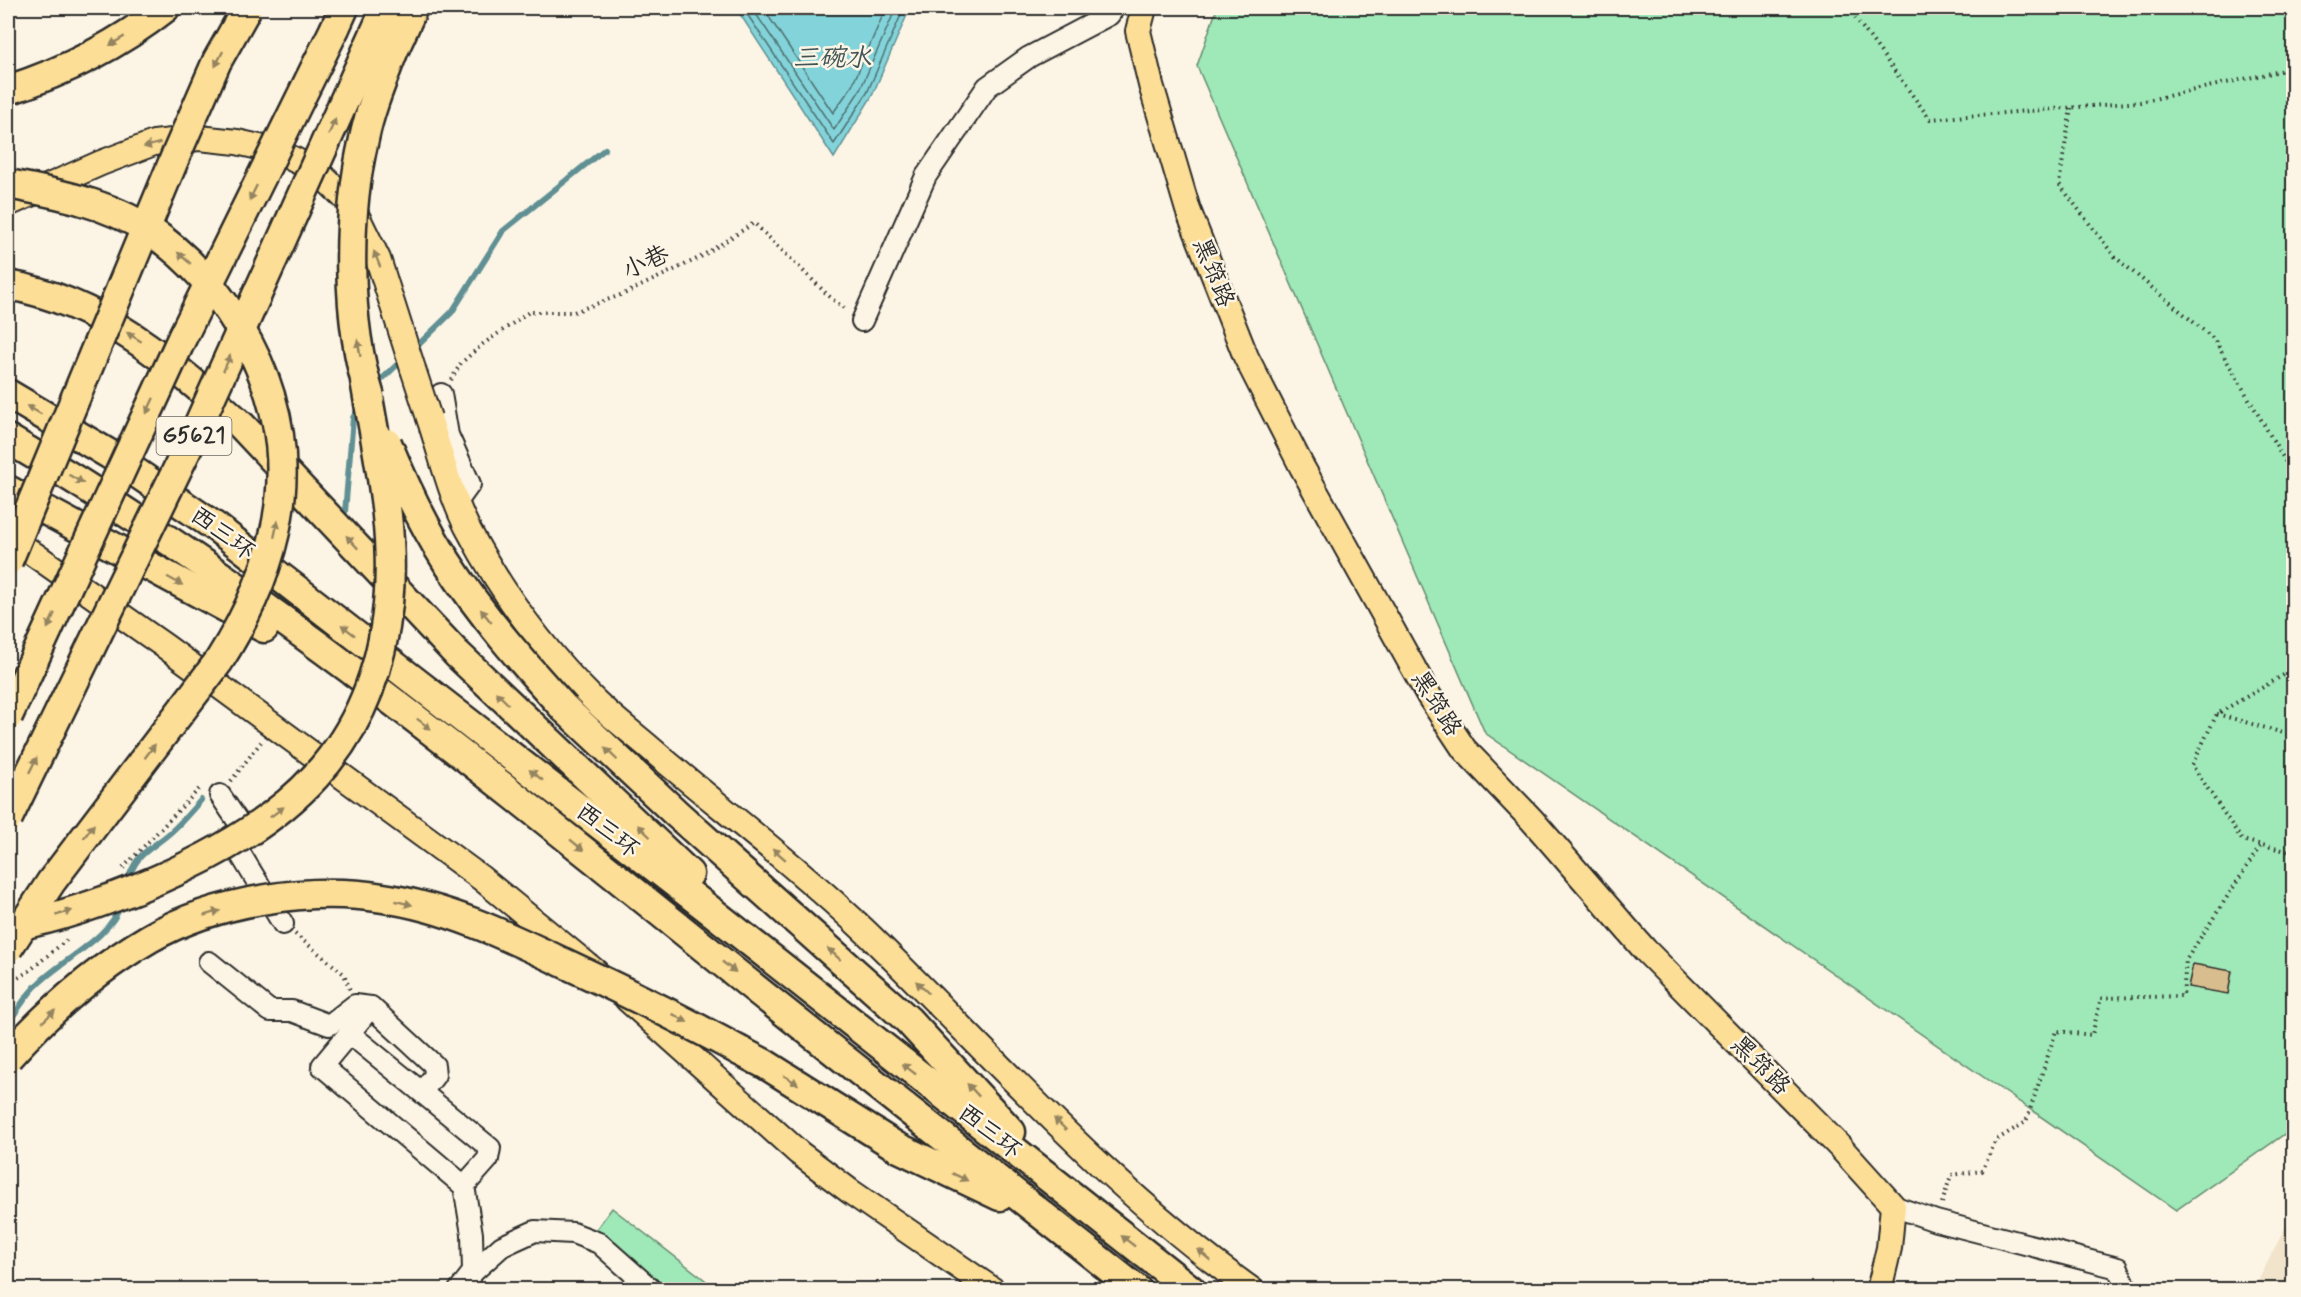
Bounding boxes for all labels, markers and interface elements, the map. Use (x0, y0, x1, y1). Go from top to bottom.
one-way arrow (109, 35, 125, 46)
water label: 三碗水 (793, 42, 872, 76)
one-way arrow (214, 50, 224, 67)
one-way arrow (328, 118, 337, 136)
one-way arrow (143, 140, 161, 150)
one-way arrow (249, 184, 259, 202)
street label: 黑筇路 (1185, 234, 1241, 312)
street label: 小巷 (618, 239, 674, 287)
one-way arrow (372, 249, 382, 267)
one-way arrow (176, 251, 191, 265)
one-way arrow (126, 332, 142, 343)
one-way arrow (355, 338, 364, 357)
one-way arrow (222, 354, 231, 371)
one-way arrow (145, 398, 155, 416)
one-way arrow (25, 405, 42, 415)
road number: G5621 (156, 417, 232, 455)
one-way arrow (68, 474, 85, 484)
street label: 西三环 (184, 500, 260, 568)
one-way arrow (272, 519, 281, 538)
one-way arrow (346, 535, 359, 550)
one-way arrow (167, 576, 184, 586)
one-way arrow (481, 609, 493, 624)
one-way arrow (46, 613, 55, 630)
one-way arrow (341, 625, 356, 637)
street label: 黑筇路 (1404, 665, 1468, 743)
one-way arrow (495, 691, 509, 705)
one-way arrow (416, 718, 432, 730)
one-way arrow (144, 743, 156, 758)
one-way arrow (604, 747, 618, 761)
one-way arrow (29, 757, 38, 774)
one-way arrow (528, 770, 543, 782)
street label: 西三环 (569, 797, 645, 865)
one-way arrow (269, 806, 285, 819)
one-way arrow (83, 824, 95, 839)
one-way arrow (638, 824, 652, 838)
one-way arrow (570, 838, 585, 851)
one-way arrow (772, 848, 787, 861)
one-way arrow (395, 898, 414, 908)
one-way arrow (55, 908, 73, 917)
one-way arrow (203, 908, 221, 917)
one-way arrow (827, 948, 842, 961)
one-way arrow (721, 961, 737, 974)
one-way arrow (915, 980, 929, 994)
one-way arrow (41, 1009, 55, 1023)
one-way arrow (672, 1013, 689, 1023)
street label: 黑筇路 (1724, 1030, 1796, 1102)
one-way arrow (901, 1063, 916, 1075)
one-way arrow (783, 1075, 799, 1086)
one-way arrow (966, 1083, 980, 1098)
street label: 西三环 (951, 1098, 1027, 1166)
one-way arrow (1053, 1118, 1067, 1132)
one-way arrow (951, 1172, 968, 1182)
one-way arrow (1121, 1235, 1136, 1247)
one-way arrow (1196, 1249, 1212, 1262)

